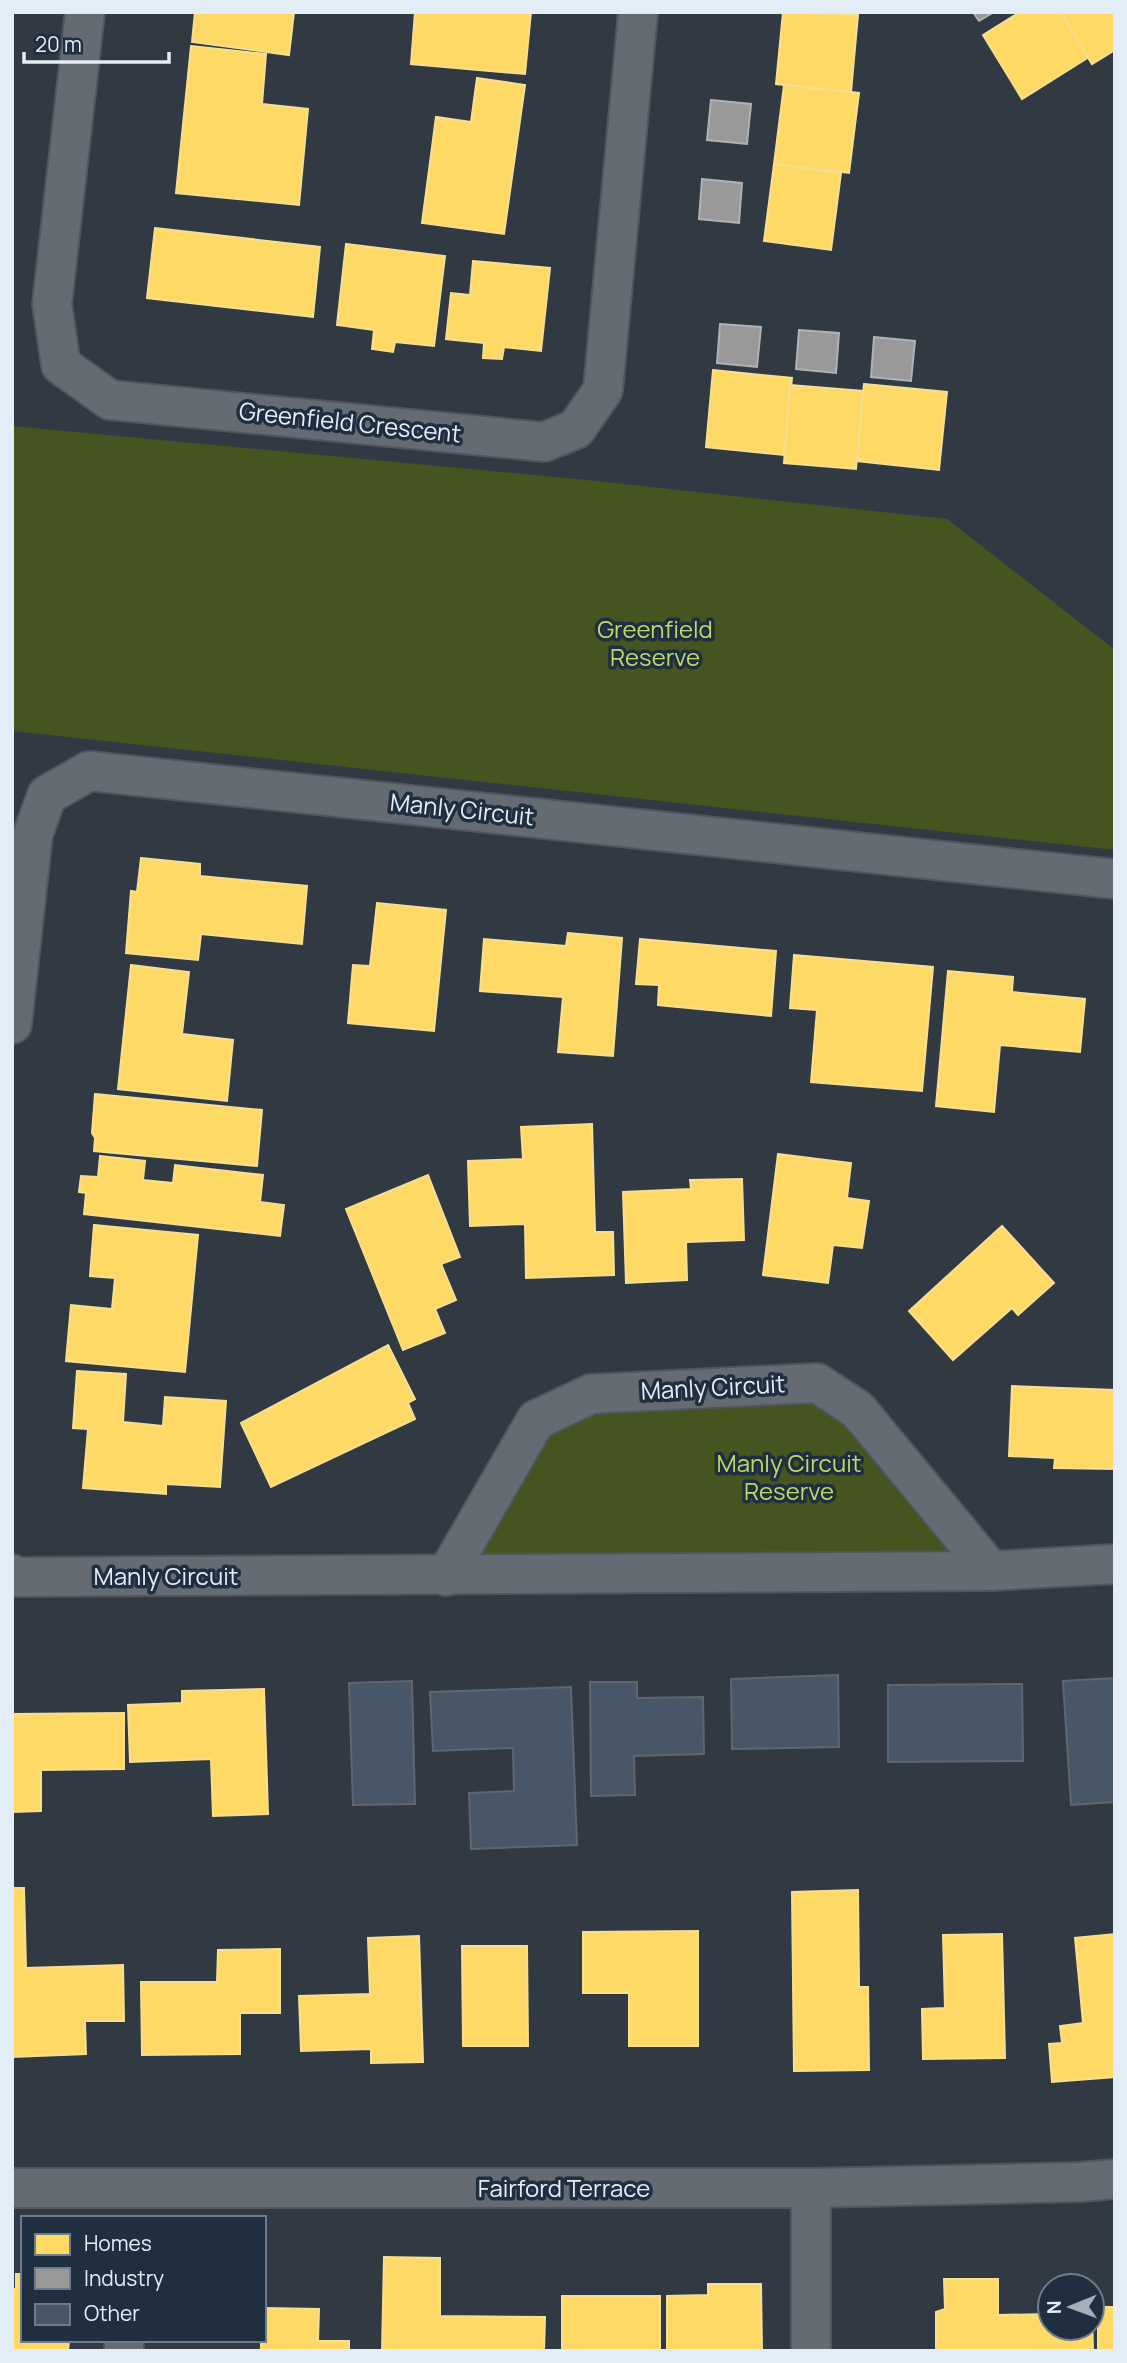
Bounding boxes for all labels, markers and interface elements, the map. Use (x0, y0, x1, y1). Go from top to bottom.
scale bar (24, 21, 170, 65)
text: 20 m (35, 30, 82, 58)
street label: Greenfield Crescent (237, 393, 463, 450)
park label: Greenfield Reserve (597, 612, 713, 673)
street label: Manly Circuit (388, 785, 536, 832)
street label: Manly Circuit (640, 1366, 786, 1407)
park label: Manly Circuit Reserve (717, 1446, 861, 1507)
street label: Manly Circuit (94, 1559, 238, 1592)
street label: Fairford Terrace (478, 2171, 650, 2204)
legend (21, 2216, 266, 2342)
text: Homes (84, 2229, 152, 2257)
text: Industry (84, 2264, 164, 2292)
north arrow (1036, 2272, 1106, 2342)
text: Other (84, 2299, 140, 2327)
text: N (1041, 2300, 1067, 2314)

